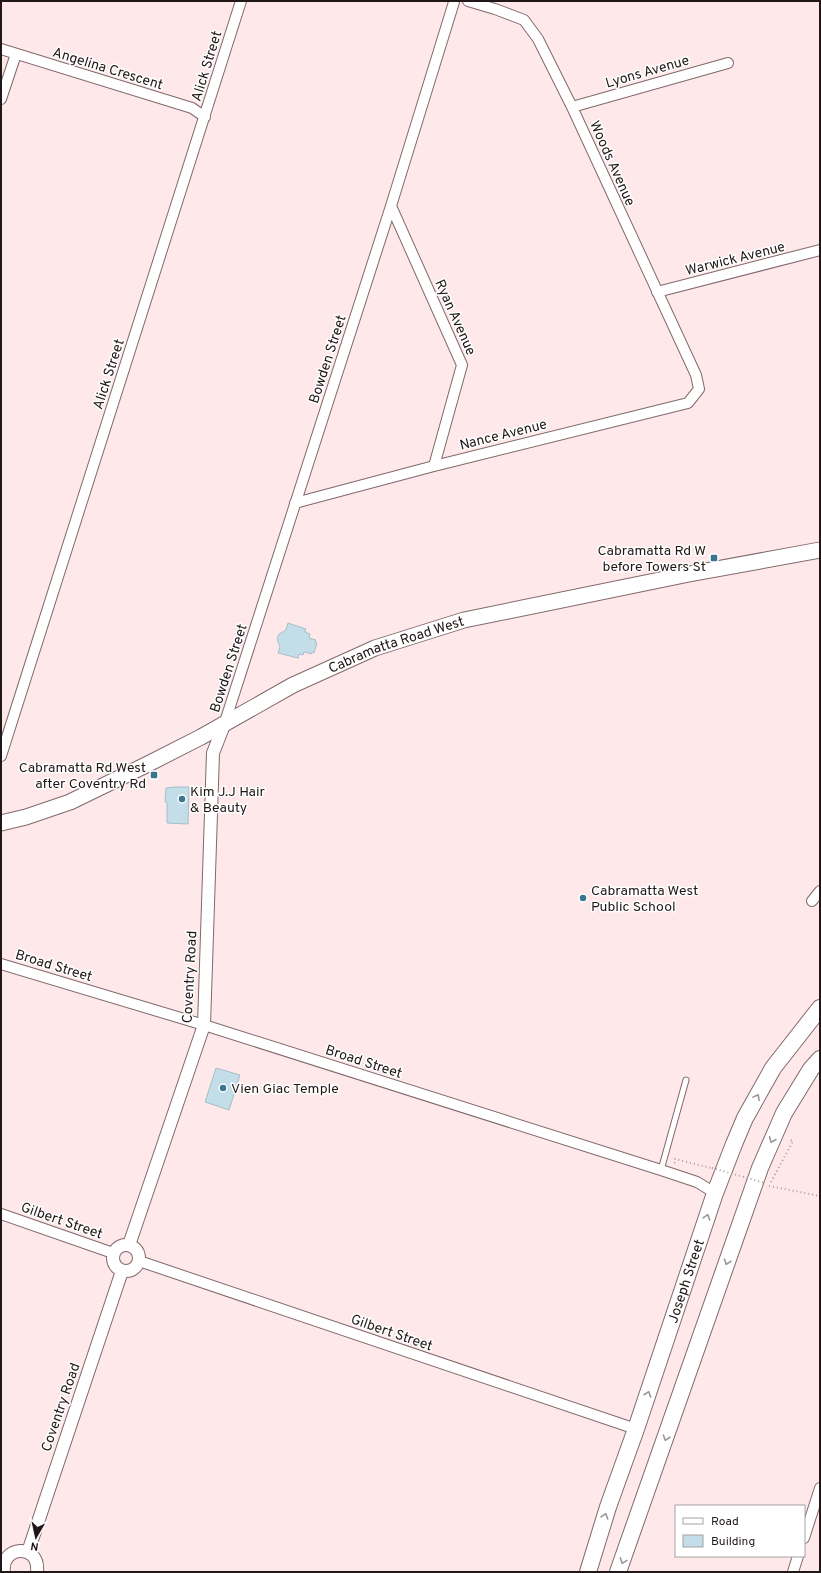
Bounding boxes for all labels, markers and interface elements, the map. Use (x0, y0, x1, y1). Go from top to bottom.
street label: Alick Street (189, 29, 226, 104)
street label: Angelina Crescent (50, 45, 165, 94)
street label: Lyons Avenue (604, 52, 691, 93)
street label: Woods Avenue (585, 118, 638, 209)
street label: Warwick Avenue (684, 239, 787, 280)
street label: Ryan Avenue (430, 277, 479, 358)
street label: Bowden Street (306, 313, 351, 406)
street label: Alick Street (90, 337, 129, 412)
street label: Nance Avenue (458, 416, 549, 455)
place label: Cabramatta Rd W before Towers St (598, 543, 706, 576)
marker: Cabramatta Rd W before Towers St (709, 553, 719, 563)
street label: Cabramatta Road West (326, 614, 466, 678)
street label: Bowden Street (207, 622, 252, 715)
place label: Cabramatta Rd West after Coventry Rd (19, 760, 146, 793)
marker: Cabramatta Rd West after Coventry Rd (149, 770, 159, 780)
place label: Kim J.J Hair & Beauty (190, 784, 265, 817)
marker: Kim J.J Hair & Beauty (177, 794, 187, 804)
place label: Cabramatta West Public School (591, 883, 698, 916)
marker: Cabramatta West Public School (578, 893, 588, 903)
street label: Coventry Road (180, 930, 201, 1024)
street label: Broad Street (13, 947, 94, 986)
street label: Broad Street (323, 1042, 404, 1083)
place label: Vien Giac Temple (231, 1081, 339, 1098)
marker: Vien Giac Temple (218, 1083, 228, 1093)
one-way arrow (752, 1094, 759, 1101)
one-way arrow (769, 1136, 777, 1144)
street label: Gilbert Street (18, 1199, 105, 1243)
one-way arrow (702, 1214, 711, 1221)
street label: Joseph Street (665, 1237, 709, 1325)
one-way arrow (724, 1259, 732, 1266)
street label: Gilbert Street (348, 1311, 435, 1355)
street label: Coventry Road (38, 1361, 85, 1454)
one-way arrow (643, 1390, 652, 1397)
one-way arrow (662, 1435, 671, 1442)
legend (675, 1505, 805, 1557)
one-way arrow (600, 1513, 609, 1520)
text: Road (711, 1514, 739, 1530)
north arrow (16, 1517, 56, 1557)
text: Building (711, 1534, 755, 1550)
text: N (30, 1538, 40, 1553)
one-way arrow (619, 1557, 627, 1564)

